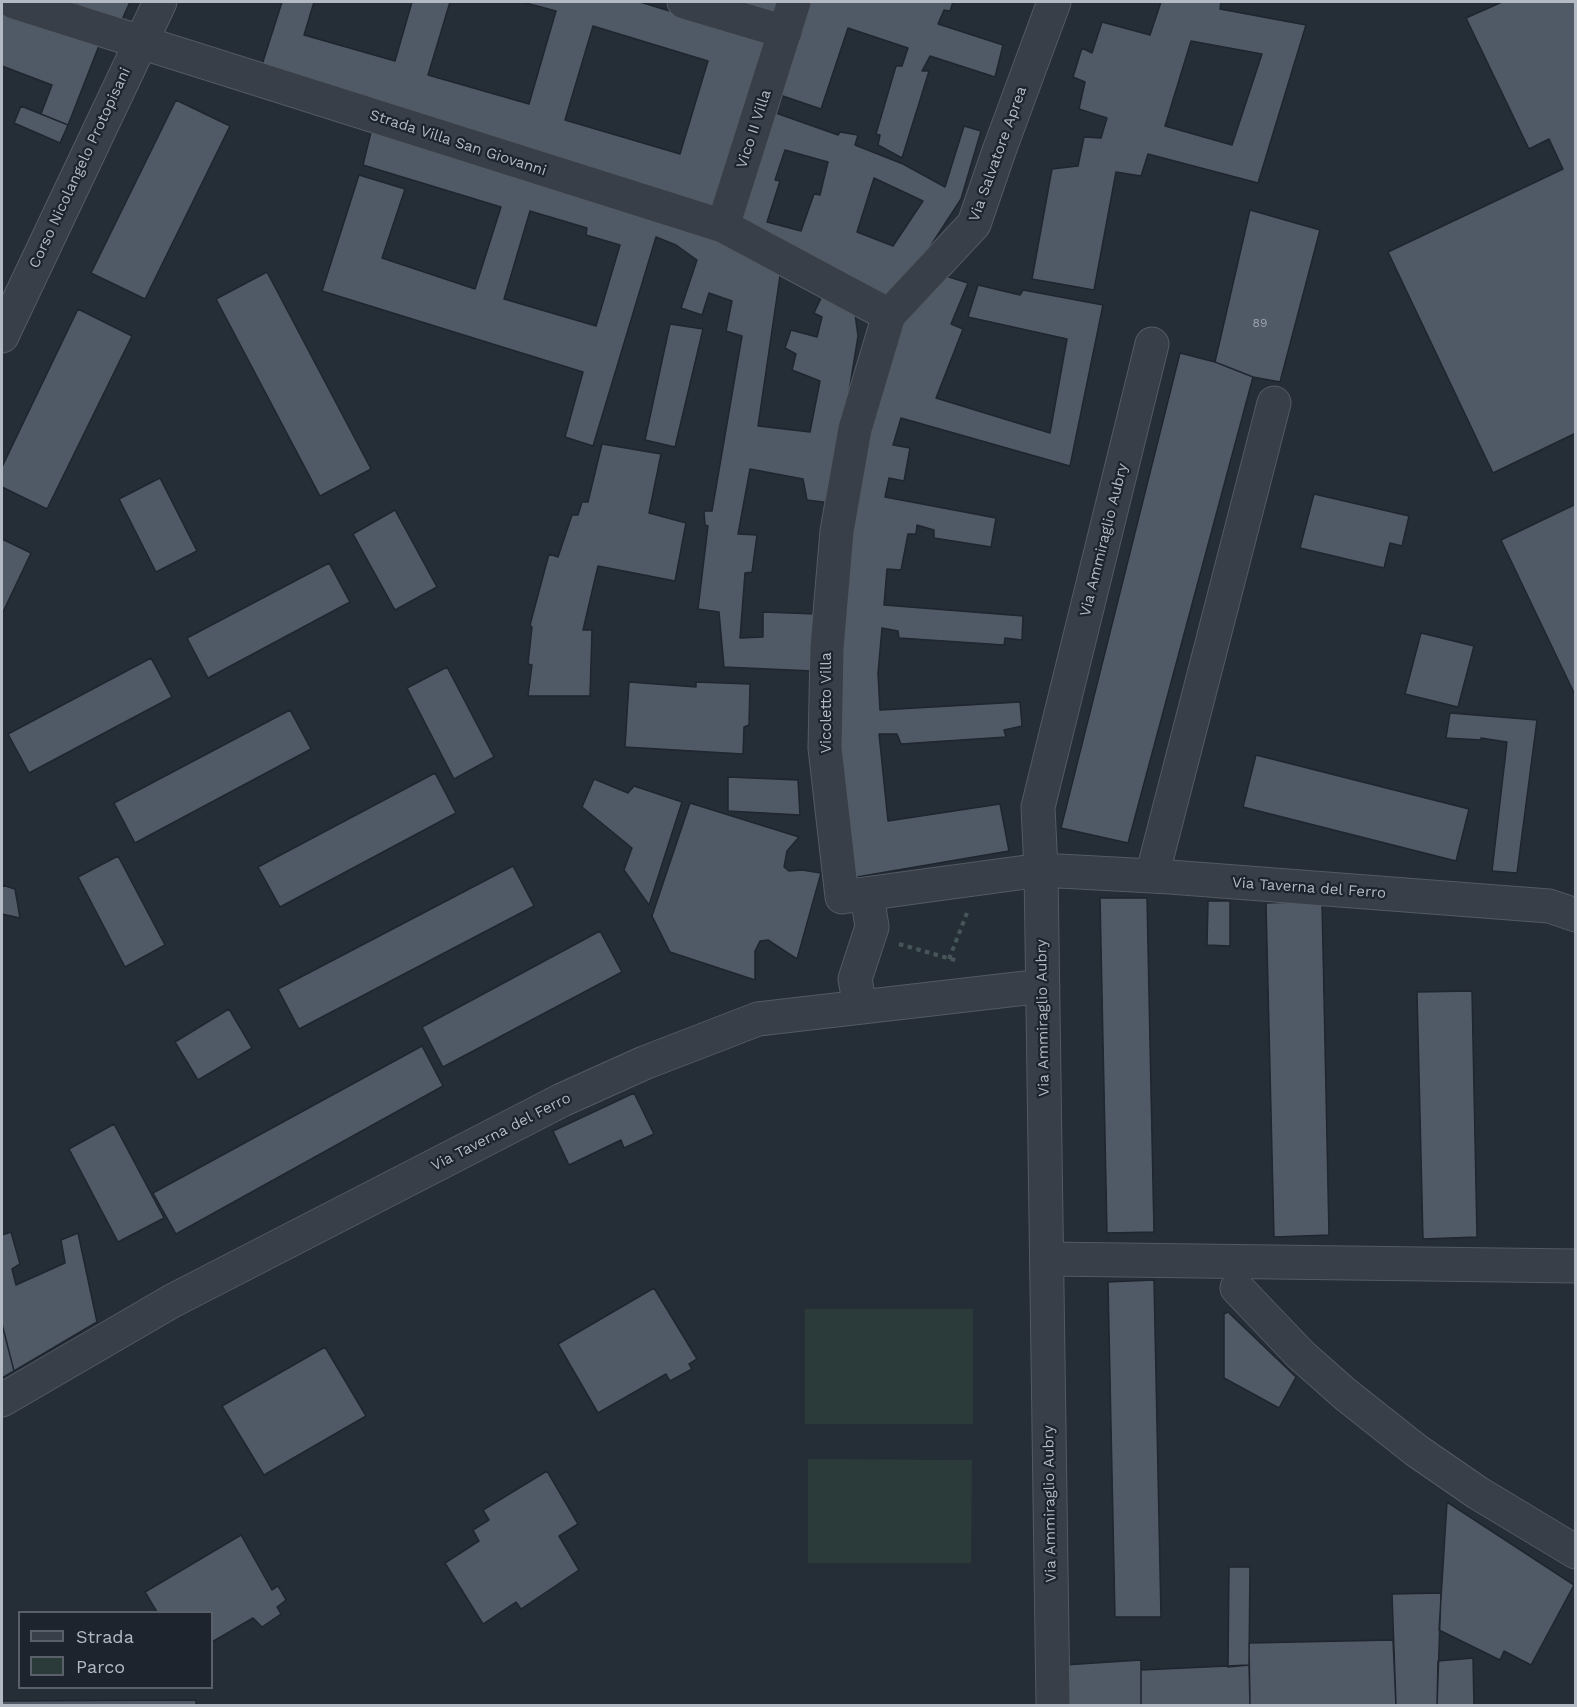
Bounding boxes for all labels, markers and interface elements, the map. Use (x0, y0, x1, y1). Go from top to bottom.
street label: Corso Nicolangelo Protopisani (25, 65, 135, 271)
street label: Via Salvatore Aprea (965, 84, 1031, 224)
street label: Vico II Villa (733, 87, 775, 171)
street label: Strada Villa San Giovanni (367, 106, 549, 180)
house number: 89 (1253, 316, 1267, 330)
street label: Via Ammiraglio Aubry (1076, 462, 1132, 618)
street label: Vicoletto Villa (818, 652, 836, 754)
street label: Via Taverna del Ferro (1231, 874, 1387, 902)
street label: Via Ammiraglio Aubry (1033, 939, 1053, 1097)
street label: Via Taverna del Ferro (428, 1089, 574, 1175)
street label: Via Ammiraglio Aubry (1040, 1425, 1060, 1583)
legend (18, 1611, 213, 1689)
text: Strada (76, 1626, 134, 1647)
text: Parco (76, 1656, 125, 1677)

